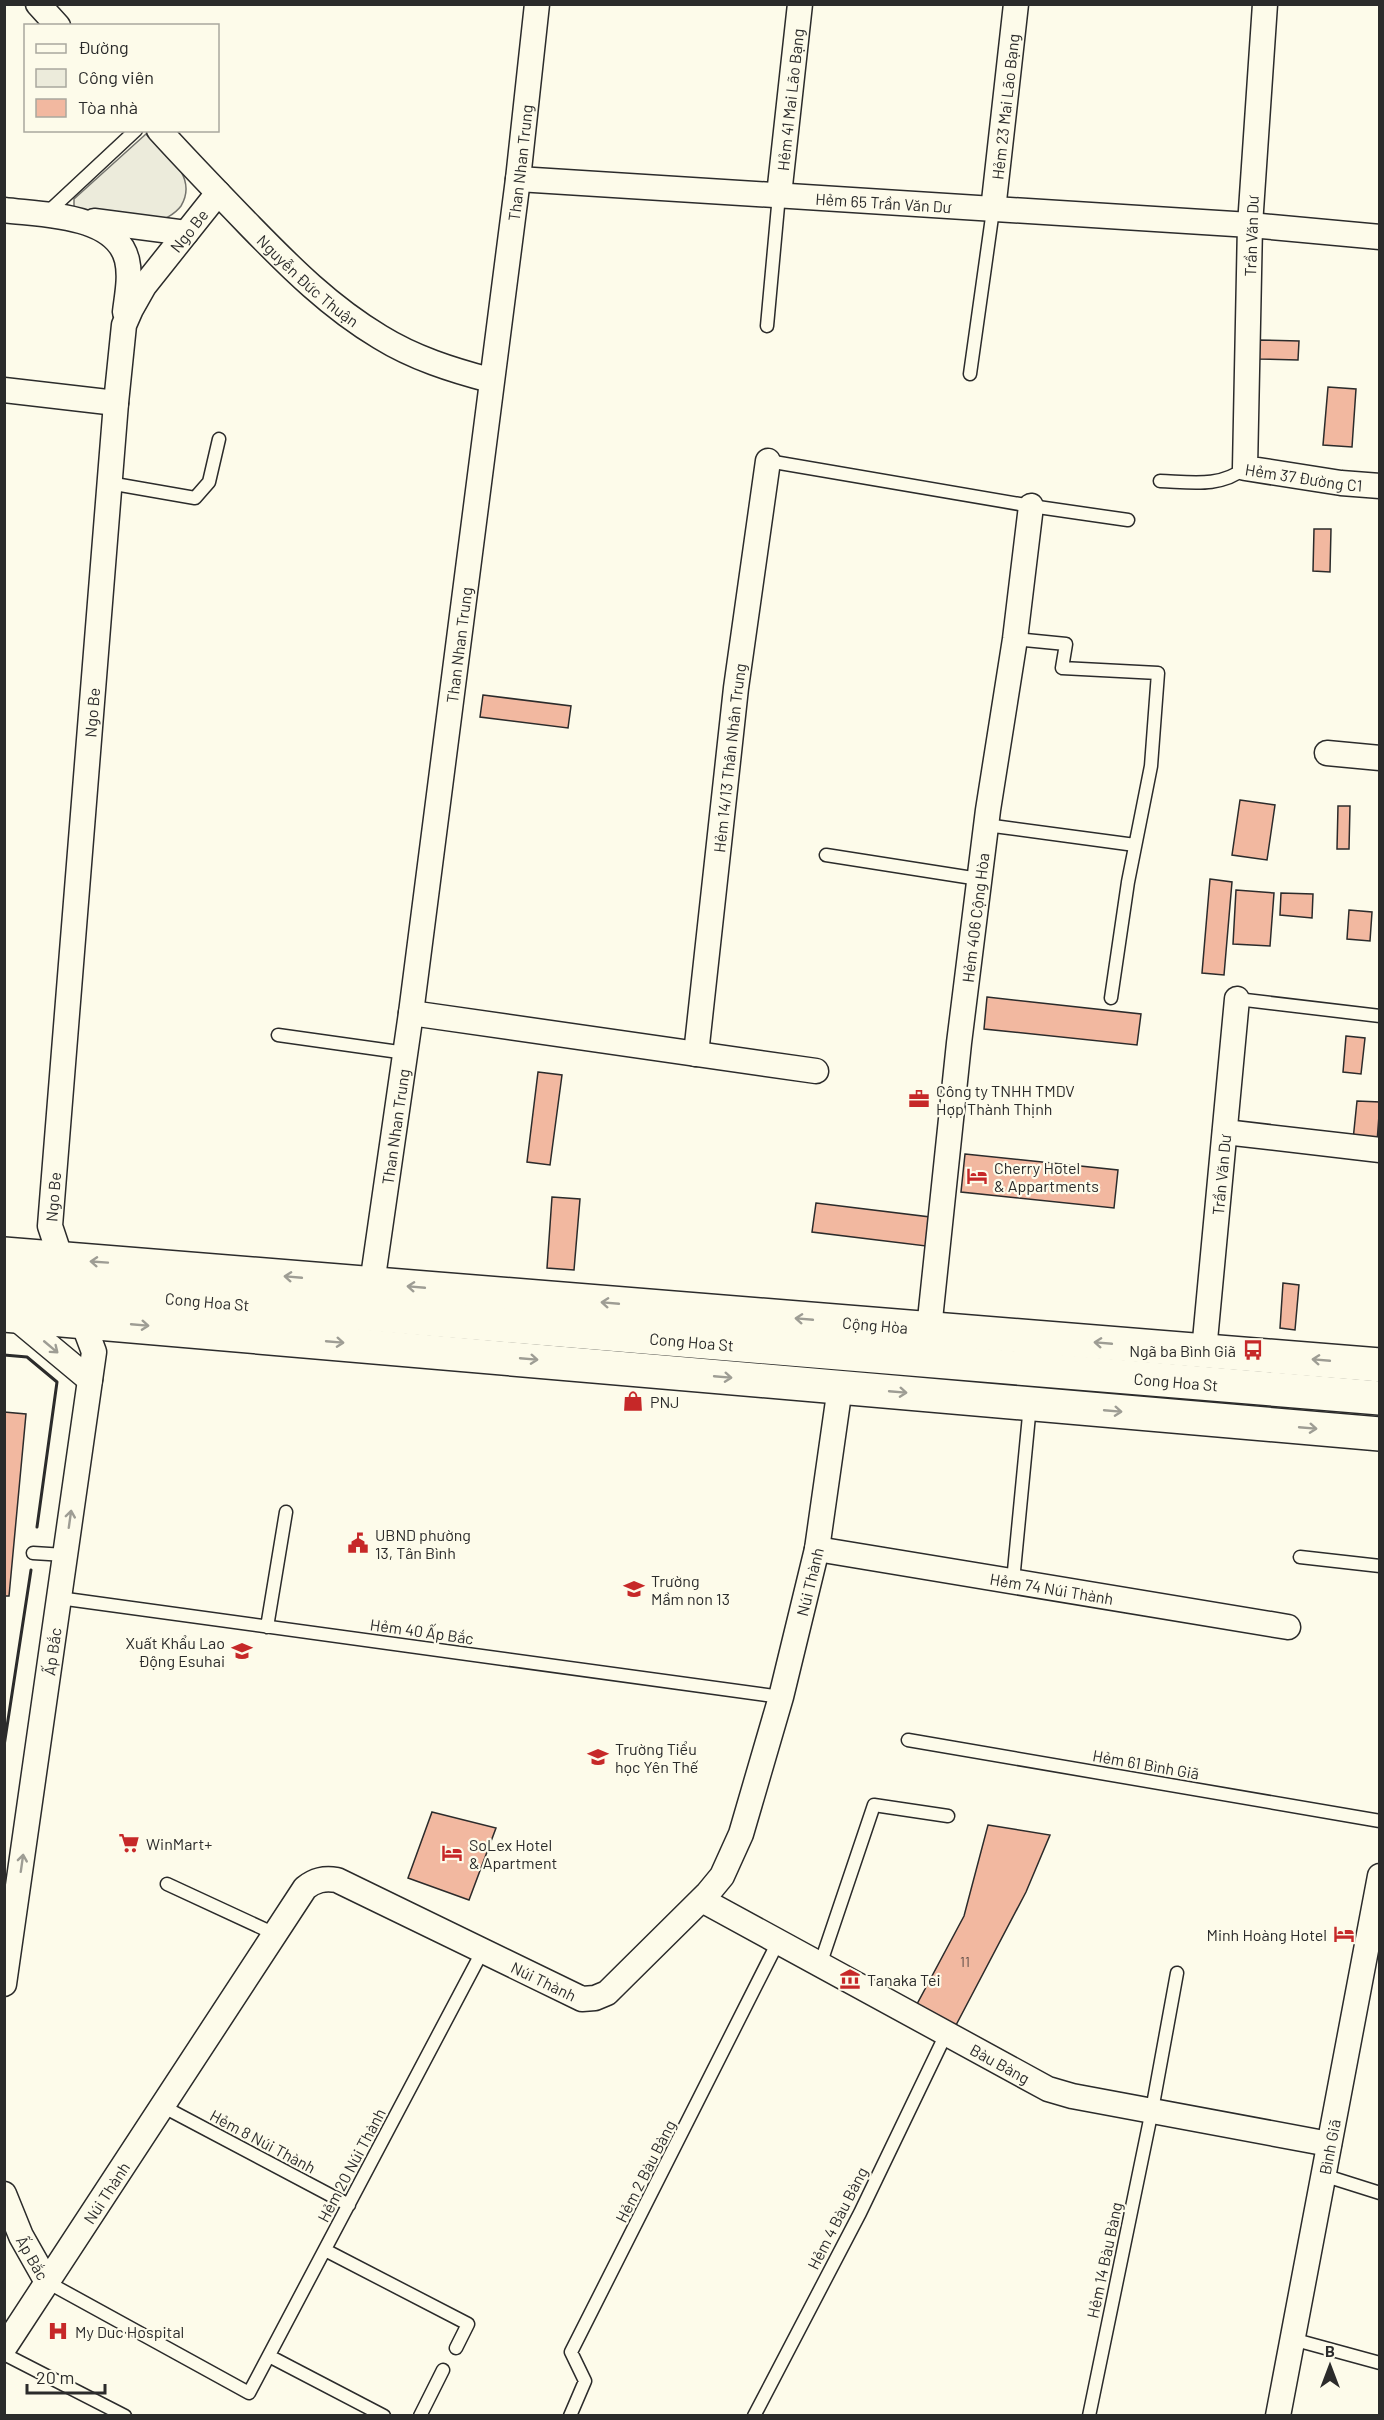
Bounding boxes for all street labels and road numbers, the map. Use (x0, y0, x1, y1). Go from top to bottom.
street label: Hẻm 41 Mai Lão Bạng (772, 27, 807, 172)
street label: Hẻm 23 Mai Lão Bạng (987, 33, 1022, 181)
street label: Than Nhan Trung (503, 104, 536, 222)
street label: Hẻm 65 Trần Văn Dư (815, 188, 952, 216)
street label: Trần Văn Dư (1240, 195, 1262, 277)
street label: Ngo Be (165, 205, 211, 256)
street label: Nguyễn Đức Thuận (254, 230, 363, 330)
street label: Hẻm 37 Đường C1 (1244, 459, 1363, 494)
street label: Than Nhan Trung (441, 586, 475, 704)
street label: Hẻm 14/13 Thân Nhân Trung (709, 662, 749, 853)
street label: Ngo Be (80, 687, 103, 738)
street label: Hẻm 406 Cộng Hòa (957, 852, 992, 984)
street label: Than Nhan Trung (377, 1067, 412, 1186)
street label: Trần Văn Dư (1207, 1133, 1234, 1216)
street label: Ngo Be (41, 1171, 64, 1223)
street label: Cong Hoa St (164, 1288, 250, 1314)
street label: Cộng Hòa (842, 1312, 909, 1336)
street label: Cong Hoa St (649, 1328, 735, 1354)
street label: Cong Hoa St (1133, 1368, 1219, 1394)
street label: Núi Thành (792, 1545, 827, 1618)
street label: Hẻm 74 Núi Thành (989, 1568, 1115, 1607)
street label: Hẻm 40 Ấp Bắc (369, 1614, 475, 1648)
street label: Ấp Bắc (39, 1626, 64, 1677)
street label: Hẻm 61 Bình Giã (1091, 1745, 1201, 1783)
street label: Núi Thành (508, 1957, 580, 2004)
street label: Bàu Bàng (967, 2039, 1034, 2087)
street label: Hẻm 8 Núi Thành (207, 2105, 319, 2177)
street label: Hẻm 20 Núi Thành (313, 2105, 389, 2225)
street label: Hẻm 2 Bàu Bàng (611, 2117, 679, 2225)
street label: Bình Giã (1314, 2117, 1343, 2176)
street label: Núi Thành (79, 2158, 133, 2227)
street label: Hẻm 4 Bàu Bàng (803, 2164, 871, 2272)
street label: Hẻm 14 Bàu Bàng (1082, 2200, 1126, 2320)
street label: Ấp Bắc (13, 2232, 53, 2283)

